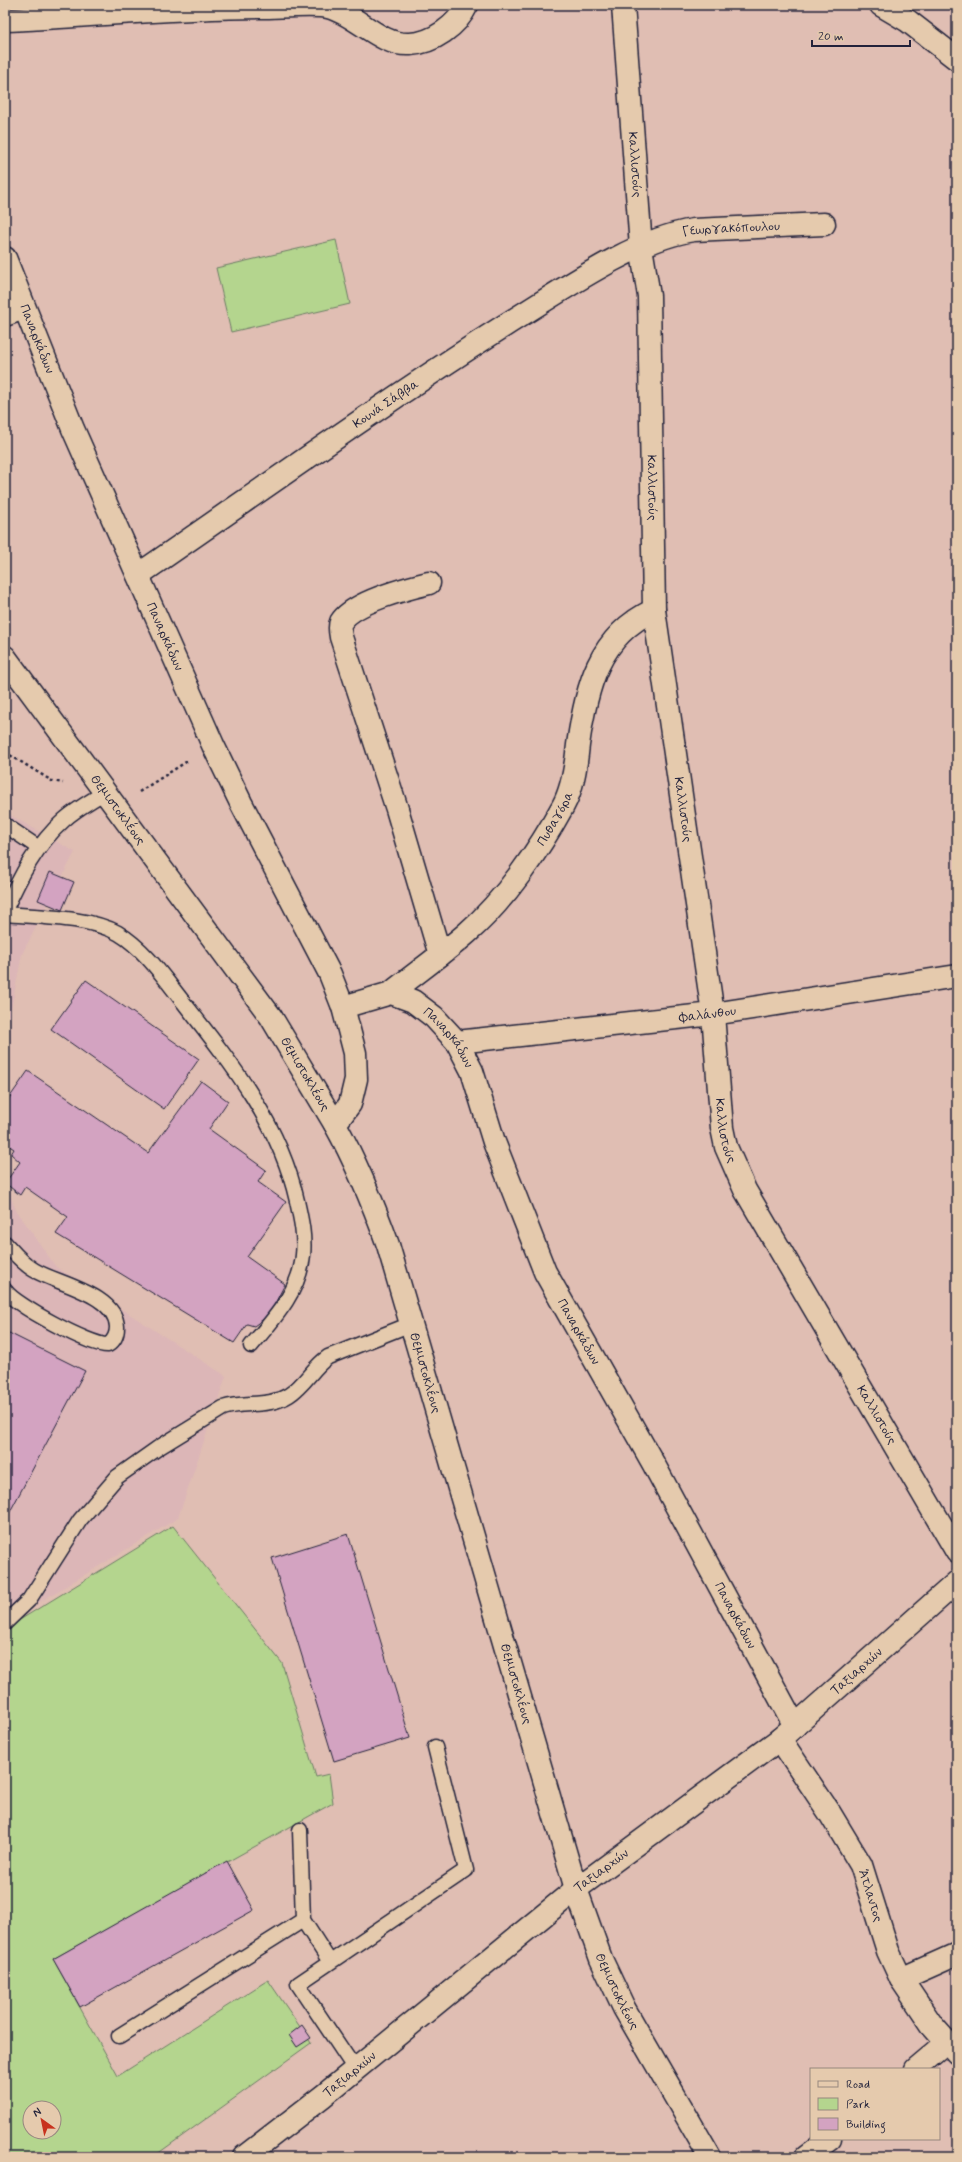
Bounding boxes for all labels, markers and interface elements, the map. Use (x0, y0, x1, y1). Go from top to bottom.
scale bar (812, 22, 910, 48)
text: 20 m (818, 29, 844, 45)
street label: Καλλιστούς (624, 131, 646, 198)
street label: Γεωργακόπουλου (681, 218, 780, 240)
street label: Παναρκάδων (16, 302, 59, 376)
street label: Κουνά Σάββα (349, 376, 422, 432)
street label: Καλλιστούς (643, 455, 661, 521)
street label: Παναρκάδων (142, 600, 188, 674)
street label: Θεμιστοκλέους (86, 771, 150, 849)
street label: Καλλιστούς (670, 776, 696, 844)
street label: Πυθαγόρα (533, 789, 577, 849)
street label: Φαλάνθου (677, 1002, 737, 1026)
street label: Παναρκάδων (420, 1003, 477, 1071)
street label: Θεμιστοκλέους (276, 1034, 334, 1114)
street label: Καλλιστούς (711, 1097, 741, 1166)
street label: Παναρκάδων (553, 1296, 604, 1368)
street label: Θεμιστοκλέους (405, 1330, 445, 1416)
street label: Καλλιστούς (853, 1382, 901, 1448)
street label: Παναρκάδων (710, 1579, 760, 1652)
street label: Θεμιστοκλέους (496, 1641, 536, 1727)
street label: Ταξιαρχών (827, 1644, 886, 1699)
street label: Ταξιαρχών (570, 1845, 632, 1896)
street label: Άτλαντος (854, 1867, 887, 1924)
street label: Θεμιστοκλέους (591, 1951, 643, 2033)
street label: Ταξιαρχών (319, 2047, 380, 2101)
legend (810, 2068, 940, 2140)
text: Road (846, 2077, 870, 2093)
text: Park (846, 2097, 870, 2113)
north arrow (22, 2100, 62, 2140)
text: N (30, 2105, 44, 2120)
text: Building (846, 2117, 886, 2134)

